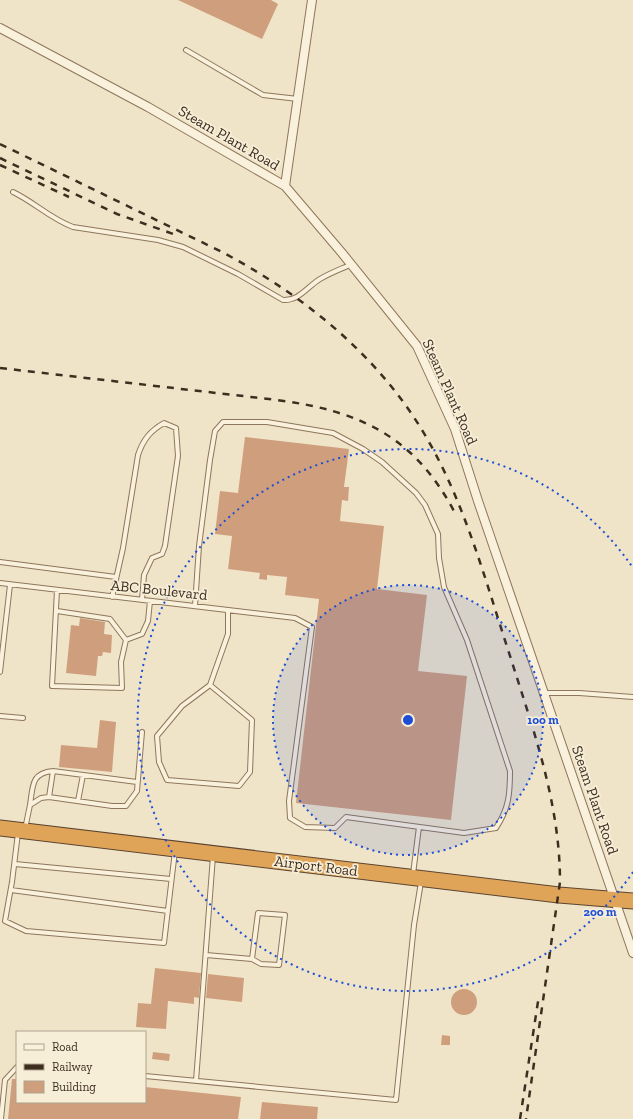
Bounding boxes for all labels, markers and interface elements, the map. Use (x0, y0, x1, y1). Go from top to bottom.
street label: Steam Plant Road (175, 102, 283, 175)
street label: Steam Plant Road (419, 336, 482, 448)
street label: ABC Boulevard (110, 576, 209, 604)
centre of rings (401, 713, 415, 727)
text: 100 m (527, 713, 559, 727)
street label: Steam Plant Road (568, 743, 622, 857)
street label: Airport Road (273, 852, 359, 880)
text: 200 m (583, 905, 617, 919)
legend (16, 1031, 146, 1103)
text: Road (52, 1040, 78, 1054)
text: Railway (52, 1060, 93, 1074)
text: Building (52, 1080, 96, 1094)

